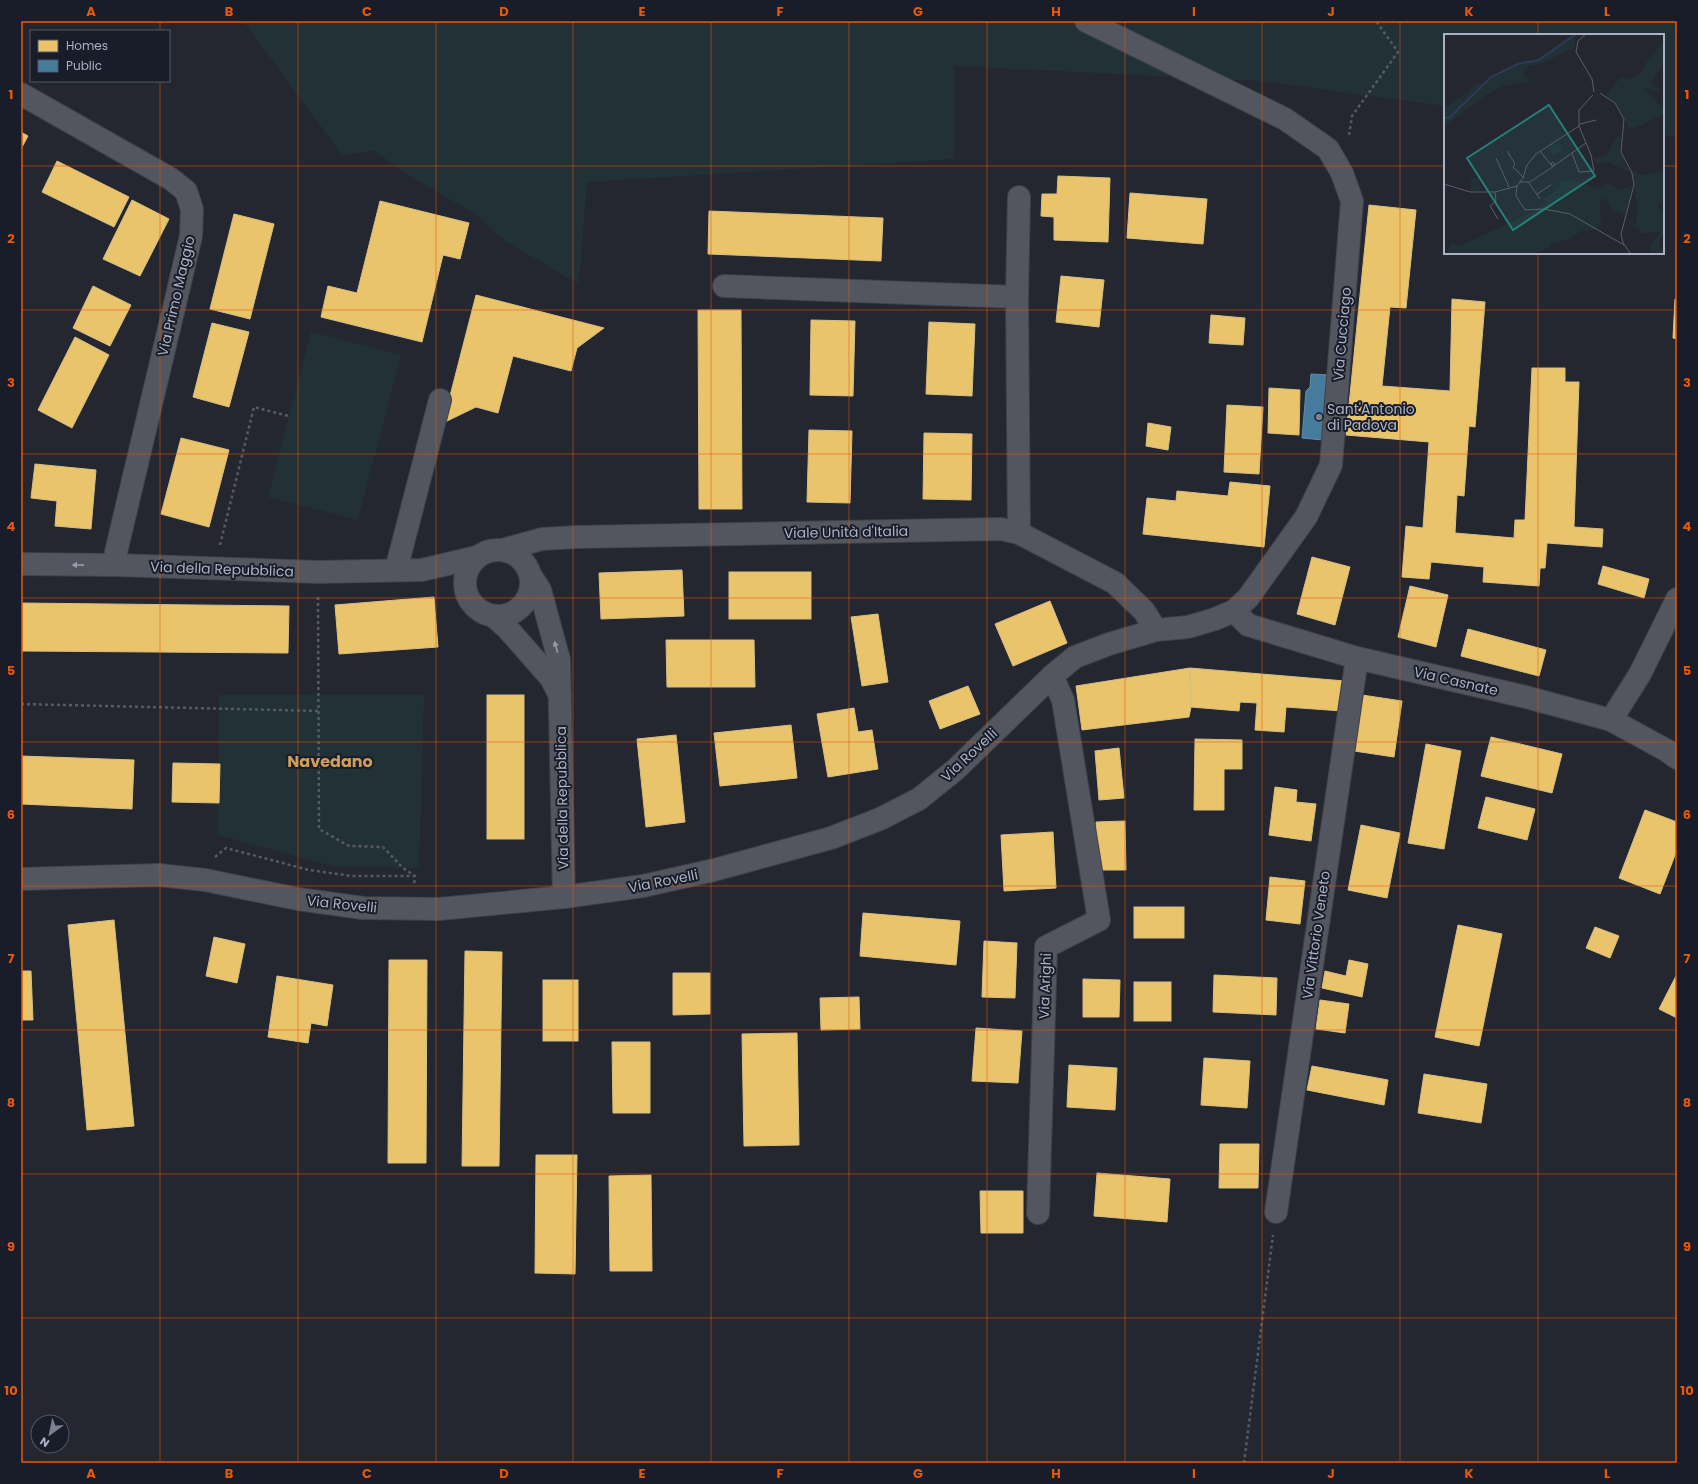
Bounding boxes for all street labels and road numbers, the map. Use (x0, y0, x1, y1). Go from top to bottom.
street label: Via Primo Maggio (152, 234, 200, 358)
street label: Via Cucciago (1328, 286, 1356, 382)
street label: Viale Unità d'Italia (784, 521, 908, 543)
street label: Via della Repubblica (150, 556, 294, 582)
street label: Via Casnate (1412, 662, 1500, 700)
street label: Via Rovelli (936, 724, 1002, 786)
street label: Via della Repubblica (551, 726, 573, 870)
street label: Via Rovelli (627, 864, 699, 898)
street label: Via Vittorio Veneto (1297, 870, 1335, 1000)
street label: Via Rovelli (306, 890, 378, 918)
street label: Via Arighi (1034, 953, 1056, 1019)

